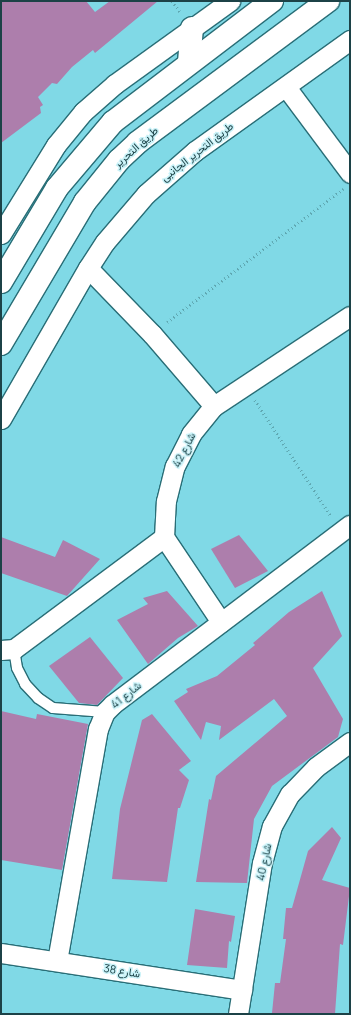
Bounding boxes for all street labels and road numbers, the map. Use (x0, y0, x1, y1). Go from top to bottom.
street label: طريق التحرير الجانبى (158, 120, 236, 184)
street label: طريق التحرير (111, 124, 161, 170)
street label: شارع 42 (170, 430, 198, 470)
street label: شارع 41 (108, 679, 144, 711)
street label: شارع 40 (254, 842, 274, 882)
street label: شارع 38 (103, 962, 141, 980)

